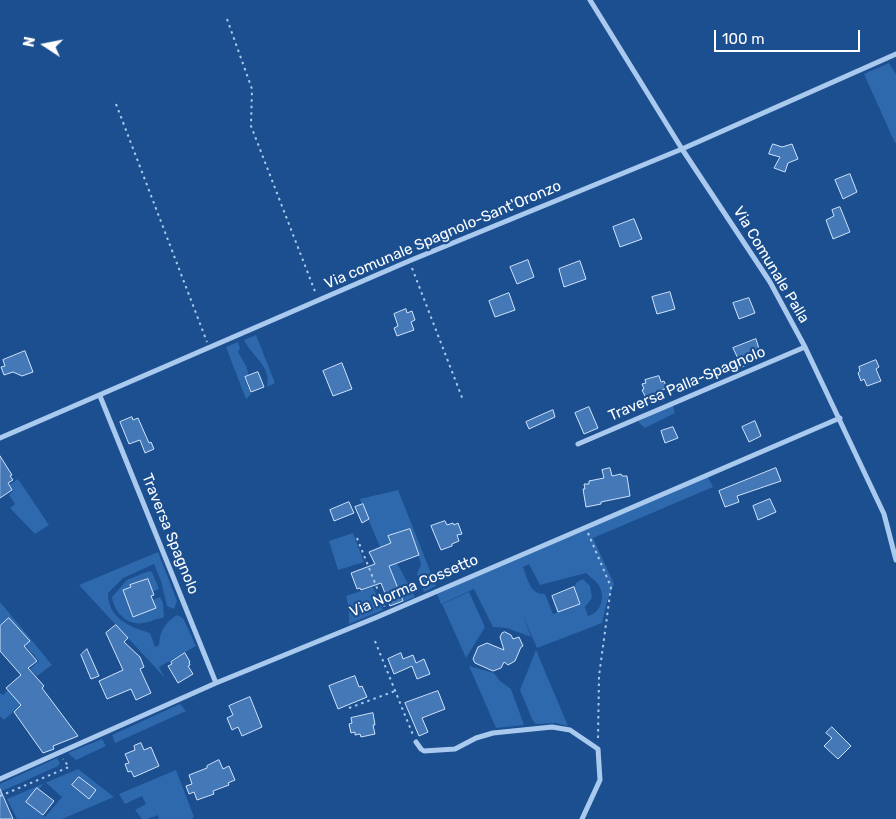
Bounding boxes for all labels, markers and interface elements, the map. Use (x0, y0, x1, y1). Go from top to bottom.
north arrow (20, 20, 70, 70)
scale bar (716, 20, 862, 52)
text: 100 m (722, 30, 764, 48)
text: N (20, 35, 39, 49)
street label: Via comunale Spagnolo-Sant'Oronzo (322, 177, 564, 293)
street label: Via Comunale Palla (729, 203, 813, 327)
street label: Traversa Palla-Spagnolo (606, 343, 768, 425)
street label: Traversa Spagnolo (138, 471, 202, 597)
street label: Via Norma Cossetto (347, 551, 481, 621)

